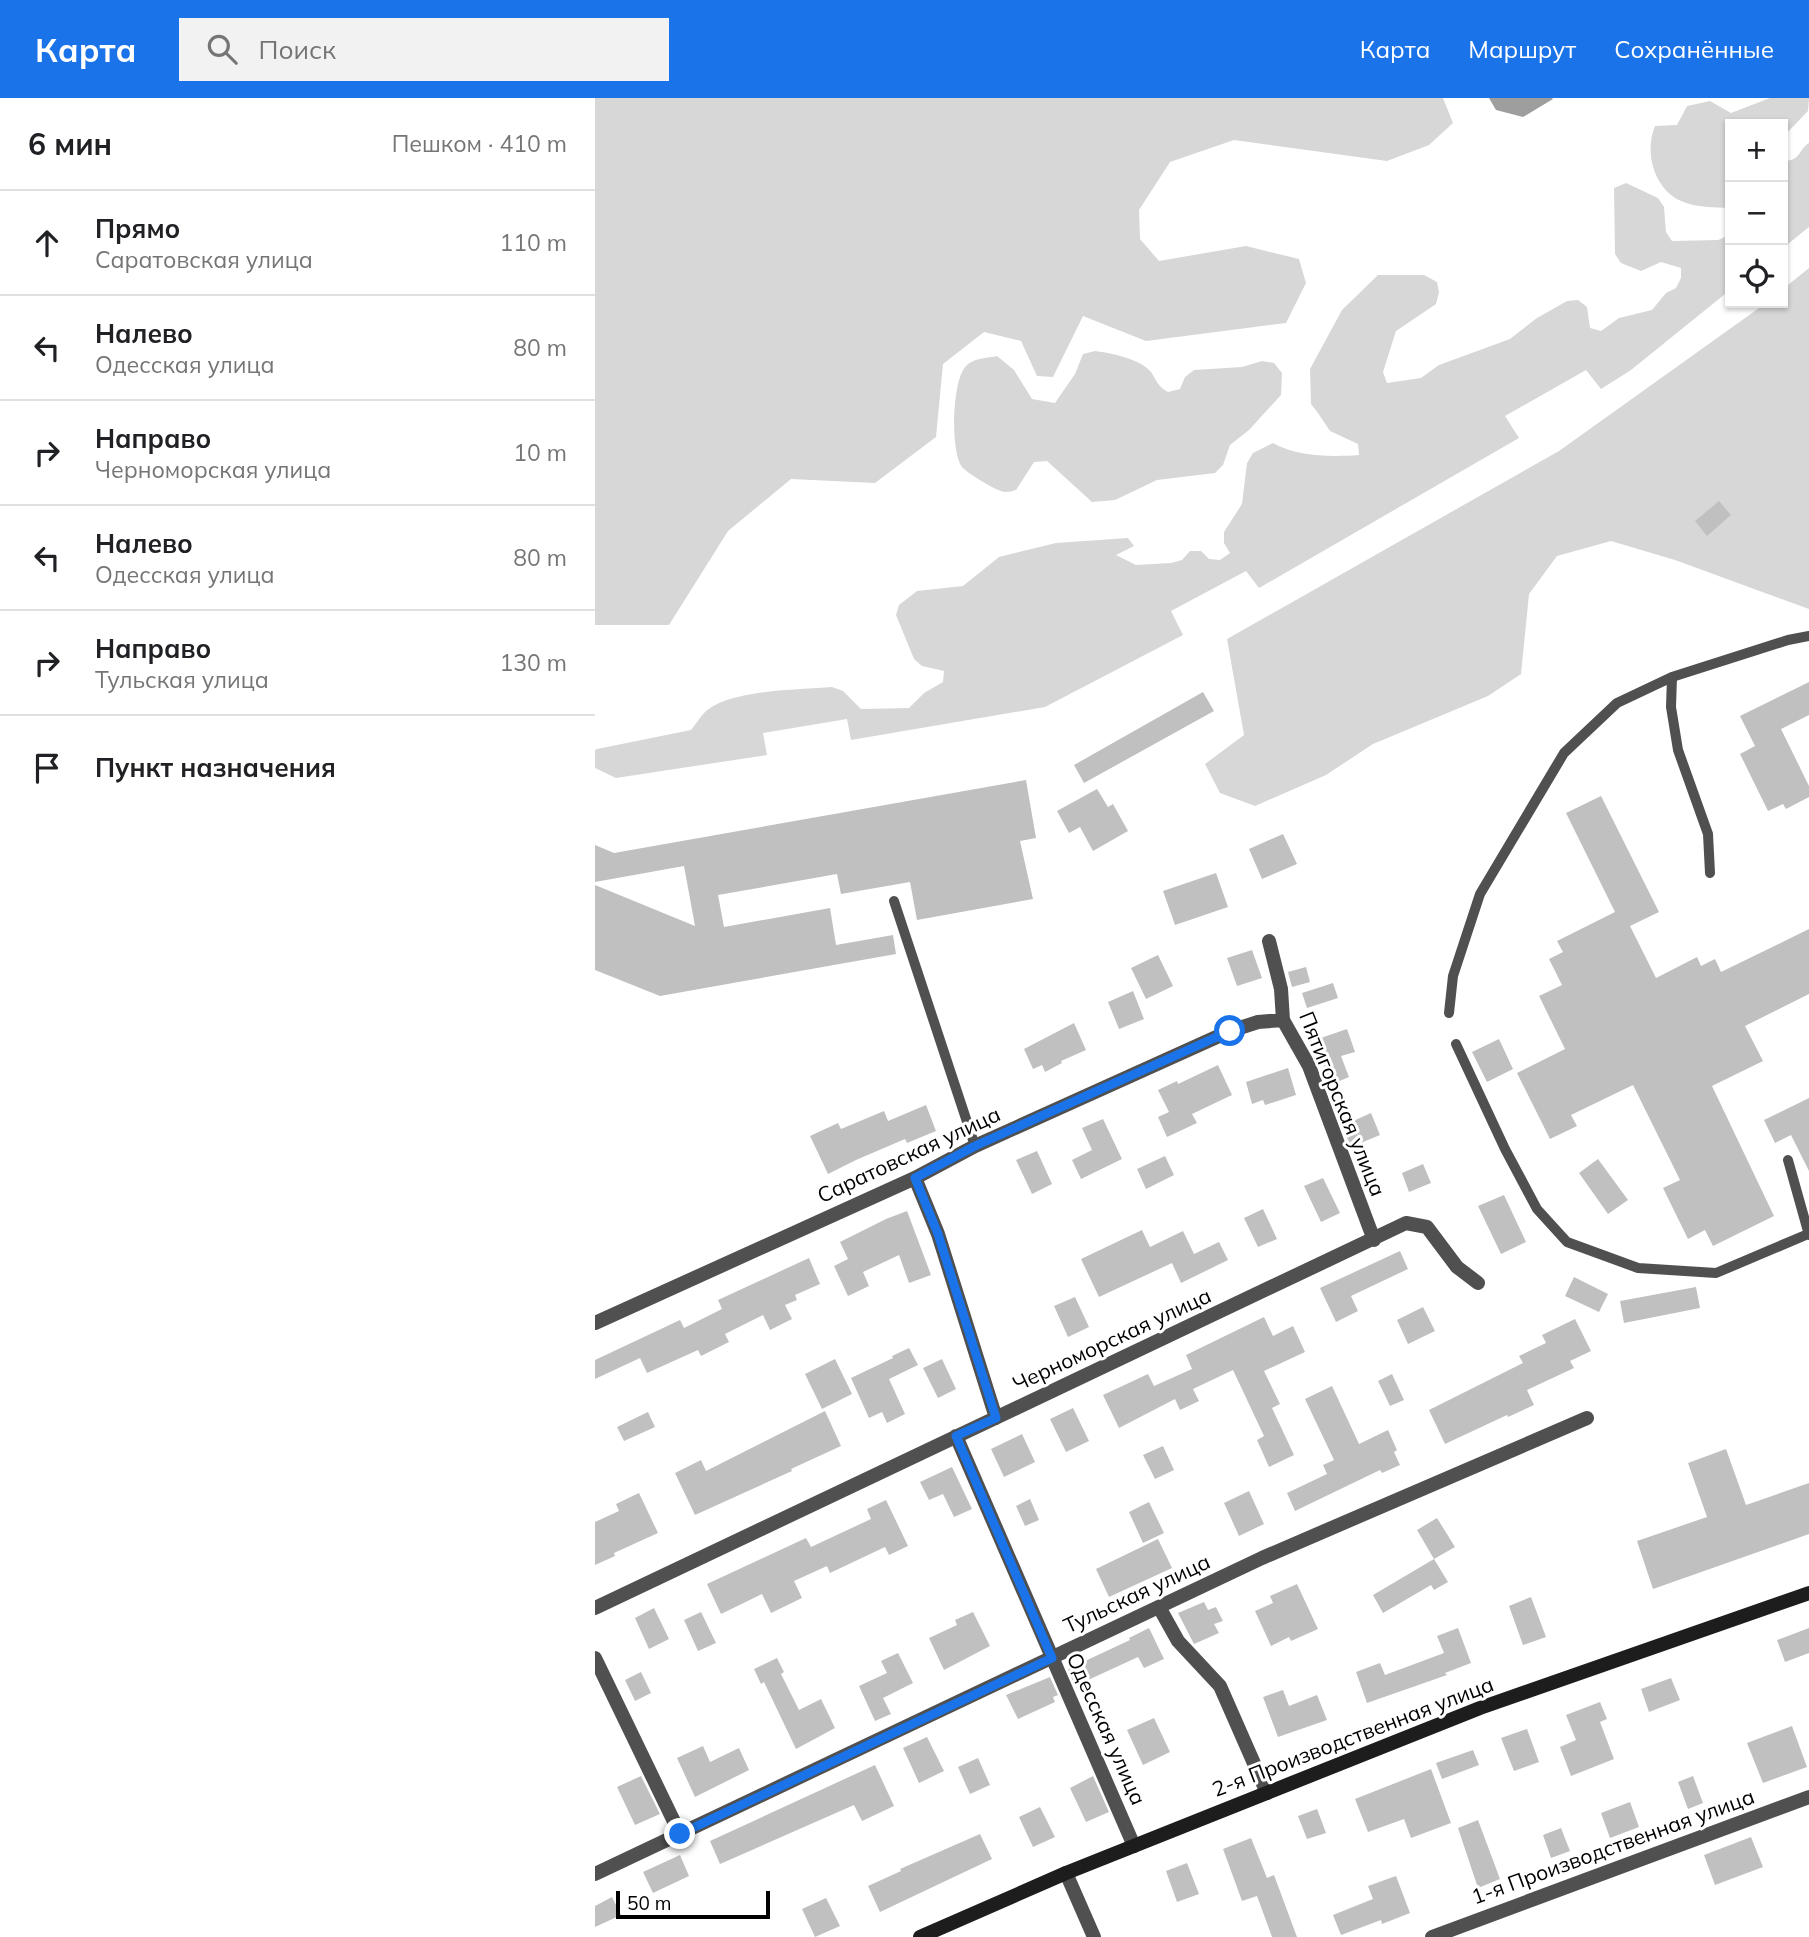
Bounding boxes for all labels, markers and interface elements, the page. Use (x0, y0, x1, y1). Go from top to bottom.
search box (179, 18, 669, 81)
text: Карта (35, 29, 137, 70)
icon: search (203, 30, 241, 68)
text: Поиск (259, 33, 336, 66)
text: Карта (1360, 34, 1430, 64)
text: Маршрут (1468, 34, 1576, 64)
text: Сохранённые (1614, 34, 1774, 64)
map controls (1725, 119, 1788, 308)
button: + (1725, 119, 1788, 182)
text: 6 мин (28, 125, 112, 163)
text: Пешком · 410 m (392, 129, 567, 158)
button: − (1725, 182, 1788, 245)
text: Прямо (95, 212, 180, 245)
icon: ahead (28, 224, 66, 262)
text: 110 m (499, 228, 567, 257)
text: Саратовская улица (95, 245, 313, 274)
button: locate (1725, 245, 1788, 308)
text: Налево (95, 317, 193, 350)
icon: left (28, 329, 66, 367)
text: 80 m (513, 333, 567, 362)
text: Одесская улица (95, 350, 275, 379)
text: Направо (95, 422, 211, 455)
icon: right (28, 434, 66, 472)
text: 10 m (513, 438, 567, 467)
text: Черноморская улица (95, 455, 331, 484)
text: Налево (95, 527, 193, 560)
icon: left (28, 539, 66, 577)
text: 80 m (513, 543, 567, 572)
text: Одесская улица (95, 560, 275, 589)
text: Направо (95, 632, 211, 665)
icon: right (28, 644, 66, 682)
text: 130 m (499, 648, 567, 677)
text: Тульская улица (95, 665, 269, 694)
icon: arrive (28, 749, 66, 787)
text: Пункт назначения (95, 751, 336, 784)
street label: Пятигорская улица (1294, 1007, 1392, 1200)
route start (1214, 1015, 1245, 1046)
street label: Саратовская улица (813, 1100, 1004, 1208)
street label: Черноморская улица (1008, 1282, 1215, 1396)
street label: Тульская улица (1059, 1548, 1214, 1638)
street label: Одесская улица (1062, 1648, 1152, 1809)
street label: 2-я Производственная улица (1208, 1670, 1497, 1802)
street label: 1-я Производственная улица (1468, 1783, 1758, 1909)
route end (664, 1818, 695, 1849)
scale bar (616, 1888, 770, 1920)
text: 50 m (627, 1891, 671, 1915)

